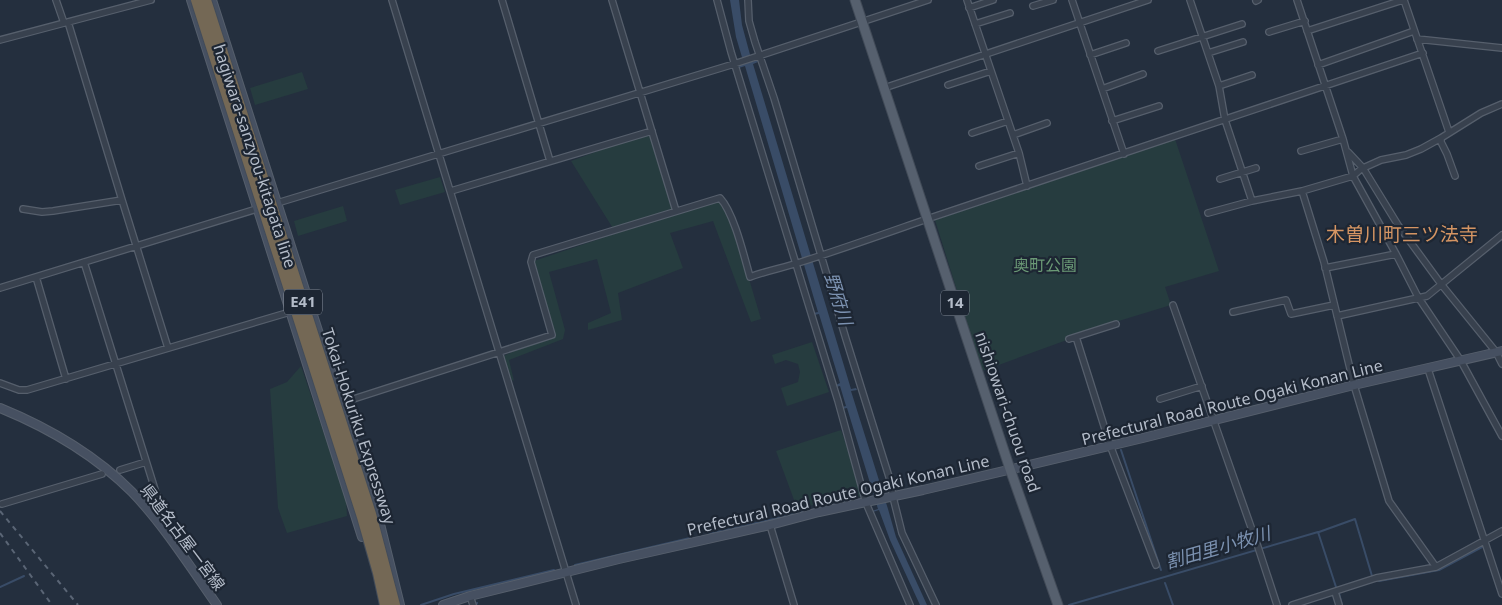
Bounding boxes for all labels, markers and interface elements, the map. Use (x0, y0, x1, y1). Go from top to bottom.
street label: hagiwara-sanzyou-kitagata line (208, 41, 302, 271)
district label: 木曽川町三ツ法寺 (1326, 221, 1478, 247)
park label: 奥町公園 (1013, 254, 1077, 276)
water label: 野府川 (820, 269, 859, 330)
road number: E41 (284, 290, 322, 314)
road number: 14 (941, 290, 969, 316)
street label: Tokai-Hokuriku Expressway (317, 325, 401, 528)
street label: nishiowari-chuou road (970, 329, 1046, 495)
street label: Prefectural Road Route Ogaki Konan Line (1079, 354, 1385, 450)
street label: Prefectural Road Route Ogaki Konan Line (685, 449, 991, 541)
street label: 県道名古屋一宮線 (136, 479, 230, 595)
water label: 割田里小牧川 (1163, 520, 1275, 573)

